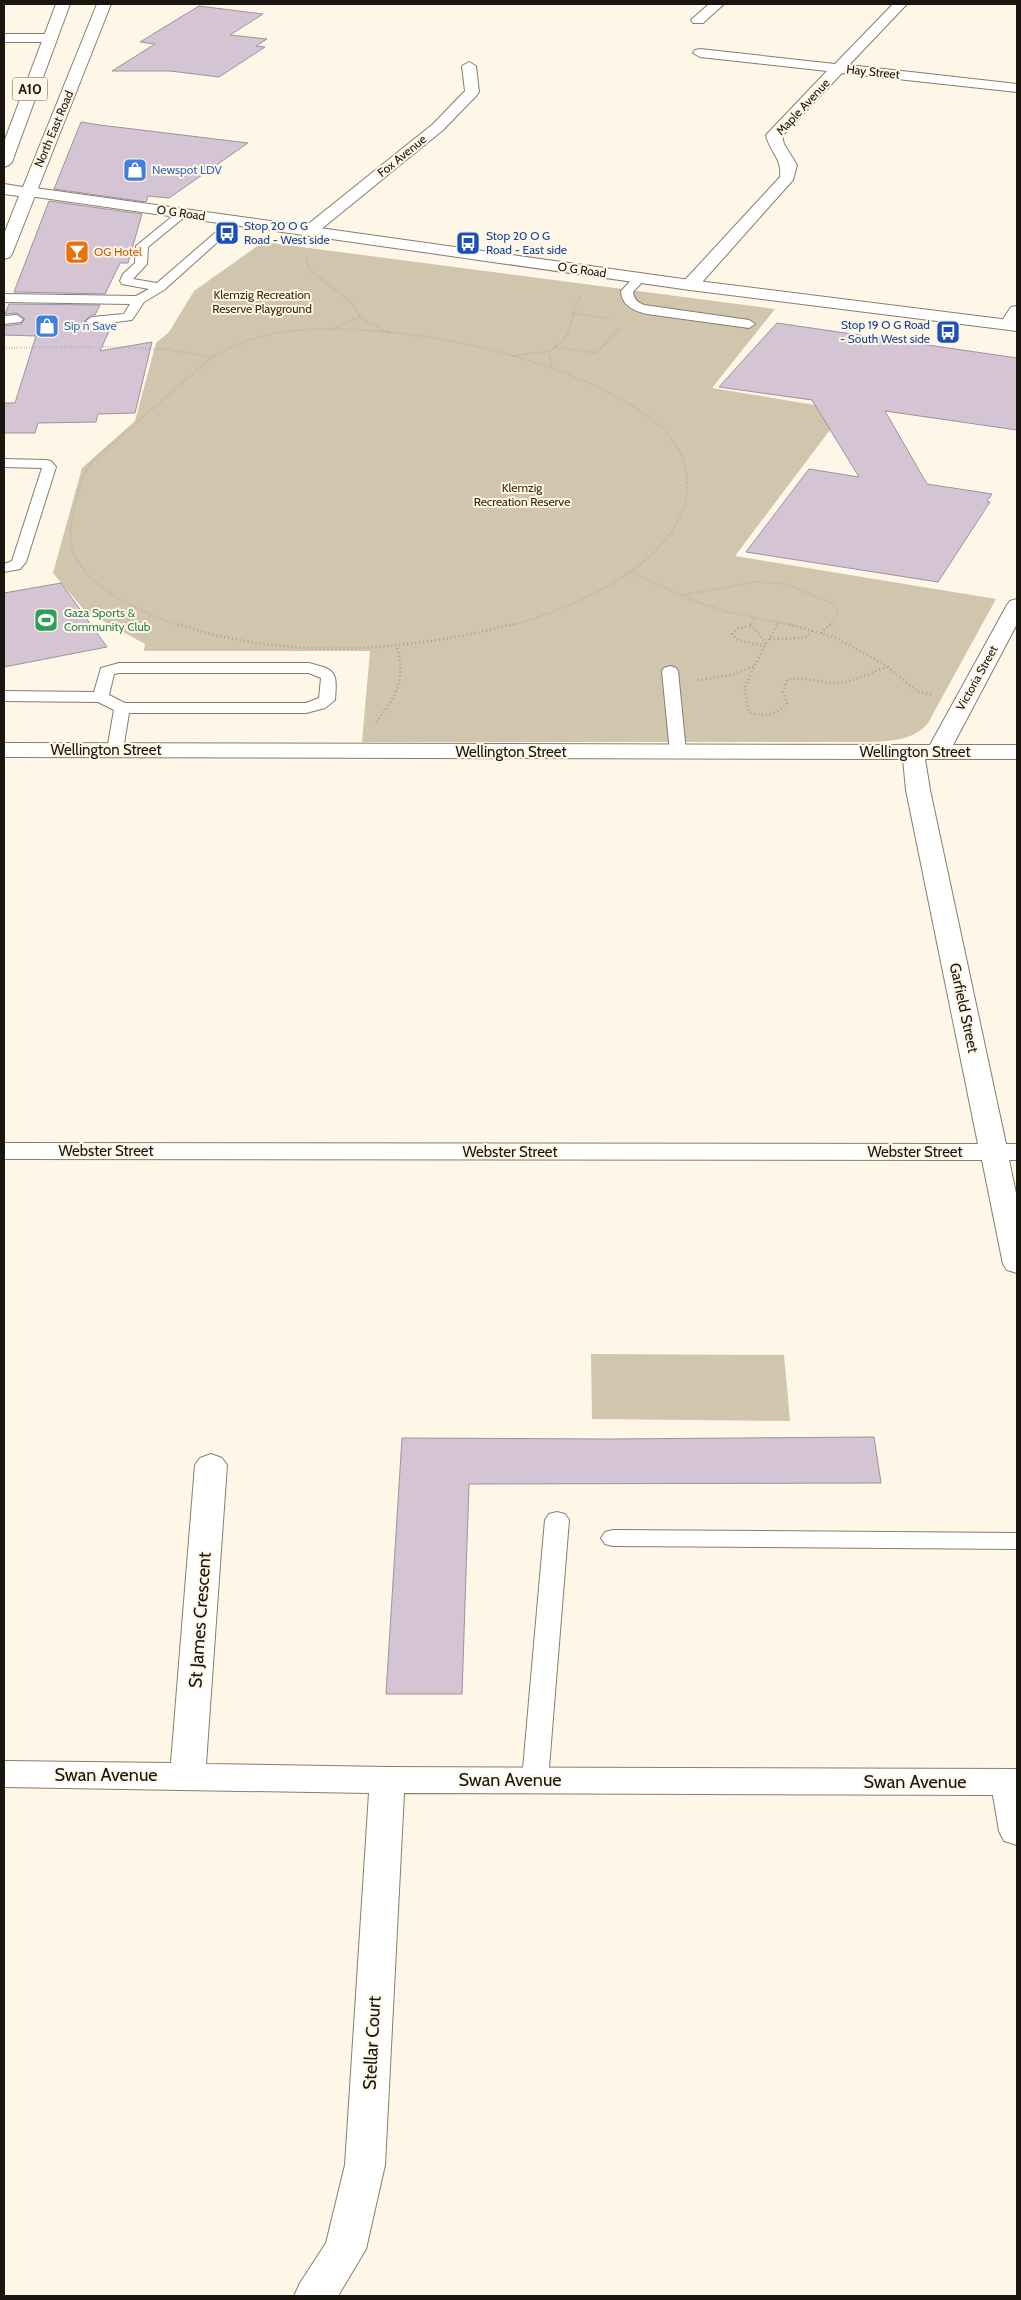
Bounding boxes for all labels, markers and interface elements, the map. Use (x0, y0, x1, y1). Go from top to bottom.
street label: Hay Street (846, 61, 900, 82)
street label: Maple Avenue (773, 75, 833, 138)
road number: A10 (12, 78, 48, 100)
street label: North East Road (31, 88, 76, 170)
street label: Fox Avenue (374, 131, 429, 180)
shop icon: Newspot LDV (122, 157, 148, 183)
place label: Newspot LDV (152, 162, 223, 177)
street label: O G Road (156, 202, 206, 223)
place label: Stop 20 O G Road - West side (244, 218, 330, 247)
bus stop icon: Stop 20 O G Road - West side (214, 220, 240, 246)
place label: Stop 20 O G Road - East side (486, 228, 567, 257)
bus stop icon: Stop 20 O G Road - East side (455, 230, 481, 256)
bar icon: OG Hotel (64, 239, 90, 265)
place label: OG Hotel (94, 244, 142, 259)
street label: O G Road (557, 259, 607, 280)
park label: Klemzig Recreation Reserve Playground (212, 287, 312, 316)
shop icon: Sip n Save (34, 313, 60, 339)
place label: Stop 19 O G Road - South West side (840, 317, 930, 346)
place label: Sip n Save (64, 318, 117, 333)
bus stop icon: Stop 19 O G Road - South West side (935, 319, 961, 345)
park label: Klemzig Recreation Reserve (474, 480, 570, 509)
place label: Gaza Sports & Community Club (64, 605, 151, 634)
sports icon: Gaza Sports & Community Club (33, 607, 59, 633)
street label: Victoria Street (953, 643, 1001, 713)
street label: Wellington Street (51, 741, 161, 759)
street label: Wellington Street (456, 743, 566, 761)
street label: Wellington Street (860, 743, 970, 761)
street label: Garfield Street (946, 961, 982, 1055)
street label: Webster Street (58, 1142, 154, 1160)
street label: Webster Street (462, 1143, 558, 1161)
street label: Webster Street (867, 1143, 963, 1161)
street label: St James Crescent (184, 1551, 216, 1689)
street label: Swan Avenue (54, 1764, 158, 1786)
street label: Swan Avenue (458, 1769, 562, 1791)
street label: Swan Avenue (863, 1771, 967, 1793)
street label: Stellar Court (359, 1995, 385, 2091)

